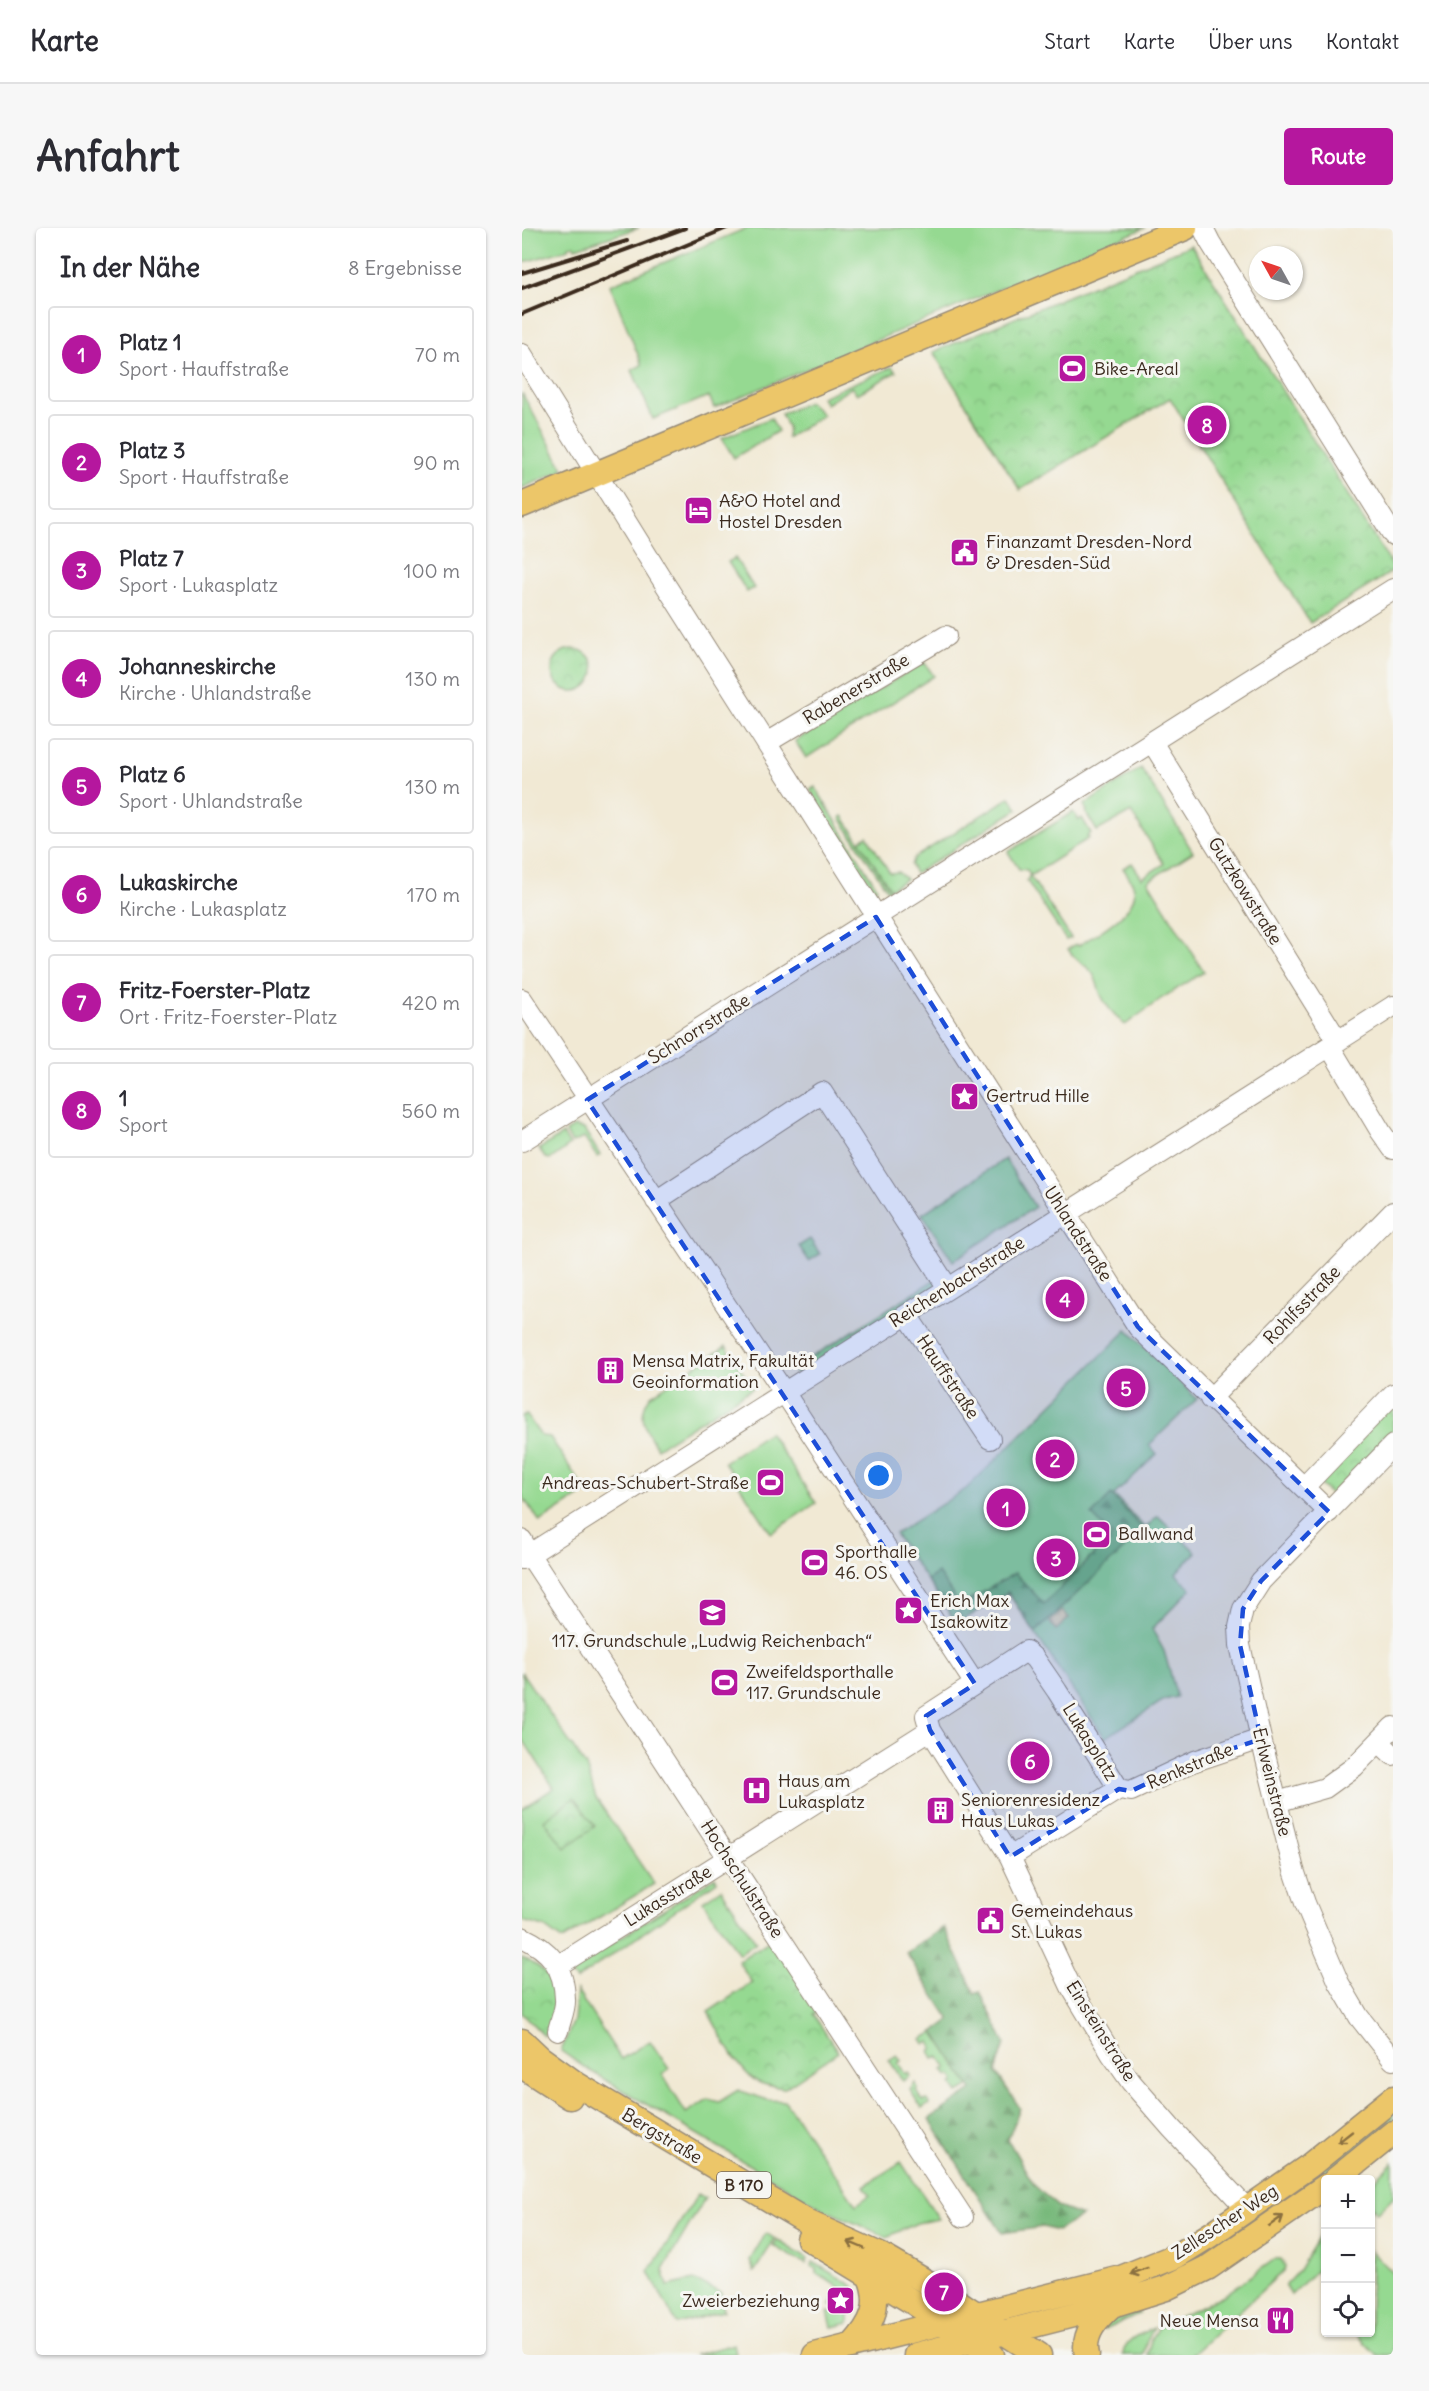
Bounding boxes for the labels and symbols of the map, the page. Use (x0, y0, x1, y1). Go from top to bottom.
north arrow (1249, 246, 1303, 300)
sports icon: Bike-Areal (1057, 353, 1089, 385)
place label: Bike-Areal (1094, 357, 1179, 380)
pin: 8 (1188, 402, 1226, 448)
place label: A&O Hotel and Hostel Dresden (719, 489, 842, 533)
hotel icon: A&O Hotel and Hostel Dresden (682, 495, 714, 527)
place label: Finanzamt Dresden-Nord & Dresden-Süd (986, 530, 1192, 574)
public building icon: Finanzamt Dresden-Nord & Dresden-Süd (949, 536, 981, 568)
street label: Rabenerstraße (798, 648, 913, 729)
street label: Gutzkowstraße (1203, 833, 1288, 949)
street label: Schnorrstraße (643, 988, 754, 1069)
place icon: Gertrud Hille (949, 1080, 981, 1112)
place label: Gertrud Hille (986, 1084, 1089, 1107)
street label: Uhlandstraße (1039, 1182, 1118, 1286)
street label: Reichenbachstraße (885, 1231, 1029, 1332)
street label: Rohlfsstraße (1258, 1260, 1345, 1349)
pin: 4 (1046, 1276, 1084, 1322)
street label: Hauffstraße (912, 1330, 985, 1423)
place label: Mensa Matrix, Fakultät Geoinformation (632, 1349, 814, 1393)
building icon: Mensa Matrix, Fakultät Geoinformation (595, 1355, 627, 1387)
pin: 5 (1106, 1366, 1146, 1410)
pin: 2 (1036, 1436, 1074, 1482)
your location (864, 1461, 893, 1490)
sports icon: Andreas-Schubert-Straße (754, 1467, 786, 1499)
place label: Andreas-Schubert-Straße (542, 1471, 749, 1494)
pin: 1 (986, 1486, 1026, 1530)
sports icon: Ballwand (1081, 1518, 1113, 1550)
place label: Ballwand (1118, 1522, 1194, 1545)
pin: 3 (1036, 1536, 1076, 1580)
place label: Sporthalle 46. OS (835, 1540, 917, 1584)
sports icon: Sporthalle 46. OS (798, 1546, 830, 1578)
place label: Erich Max Isakowitz (930, 1589, 1009, 1633)
place icon: Erich Max Isakowitz (893, 1595, 925, 1627)
school or university icon: 117. Grundschule „Ludwig Reichenbach“ (696, 1596, 728, 1628)
place label: 117. Grundschule „Ludwig Reichenbach“ (552, 1629, 872, 1652)
place label: Zweifeldsporthalle 117. Grundschule (746, 1660, 894, 1704)
sports icon: Zweifeldsporthalle 117. Grundschule (709, 1666, 741, 1698)
street label: Lukasplatz (1058, 1699, 1123, 1785)
street label: Erlweinstraße (1248, 1725, 1297, 1839)
street label: Renkstraße (1143, 1737, 1236, 1794)
pin: 6 (1010, 1738, 1050, 1784)
place label: Haus am Lukasplatz (778, 1769, 865, 1813)
hospital icon: Haus am Lukasplatz (741, 1775, 773, 1807)
place label: Seniorenresidenz Haus Lukas (961, 1788, 1101, 1832)
building icon: Seniorenresidenz Haus Lukas (924, 1794, 956, 1826)
street label: Hochschulstraße (696, 1815, 789, 1942)
street label: Lukasstraße (620, 1860, 716, 1932)
place label: Gemeindehaus St. Lukas (1011, 1899, 1133, 1943)
public building icon: Gemeindehaus St. Lukas (974, 1905, 1006, 1937)
street label: Einsteinstraße (1061, 1976, 1141, 2085)
street label: Bergstraße (618, 2103, 707, 2169)
one-way arrow (1338, 2130, 1354, 2143)
road number: B 170 (717, 2172, 771, 2198)
street label: Zellescher Weg (1167, 2179, 1282, 2264)
one-way arrow (1268, 2215, 1284, 2227)
one-way arrow (847, 2239, 866, 2250)
one-way arrow (1131, 2266, 1149, 2277)
pin: 7 (924, 2270, 964, 2314)
place icon: Zweierbeziehung (825, 2285, 857, 2317)
place label: Zweierbeziehung (682, 2289, 820, 2312)
restaurant icon: Neue Mensa (1264, 2305, 1296, 2337)
place label: Neue Mensa (1160, 2309, 1259, 2332)

